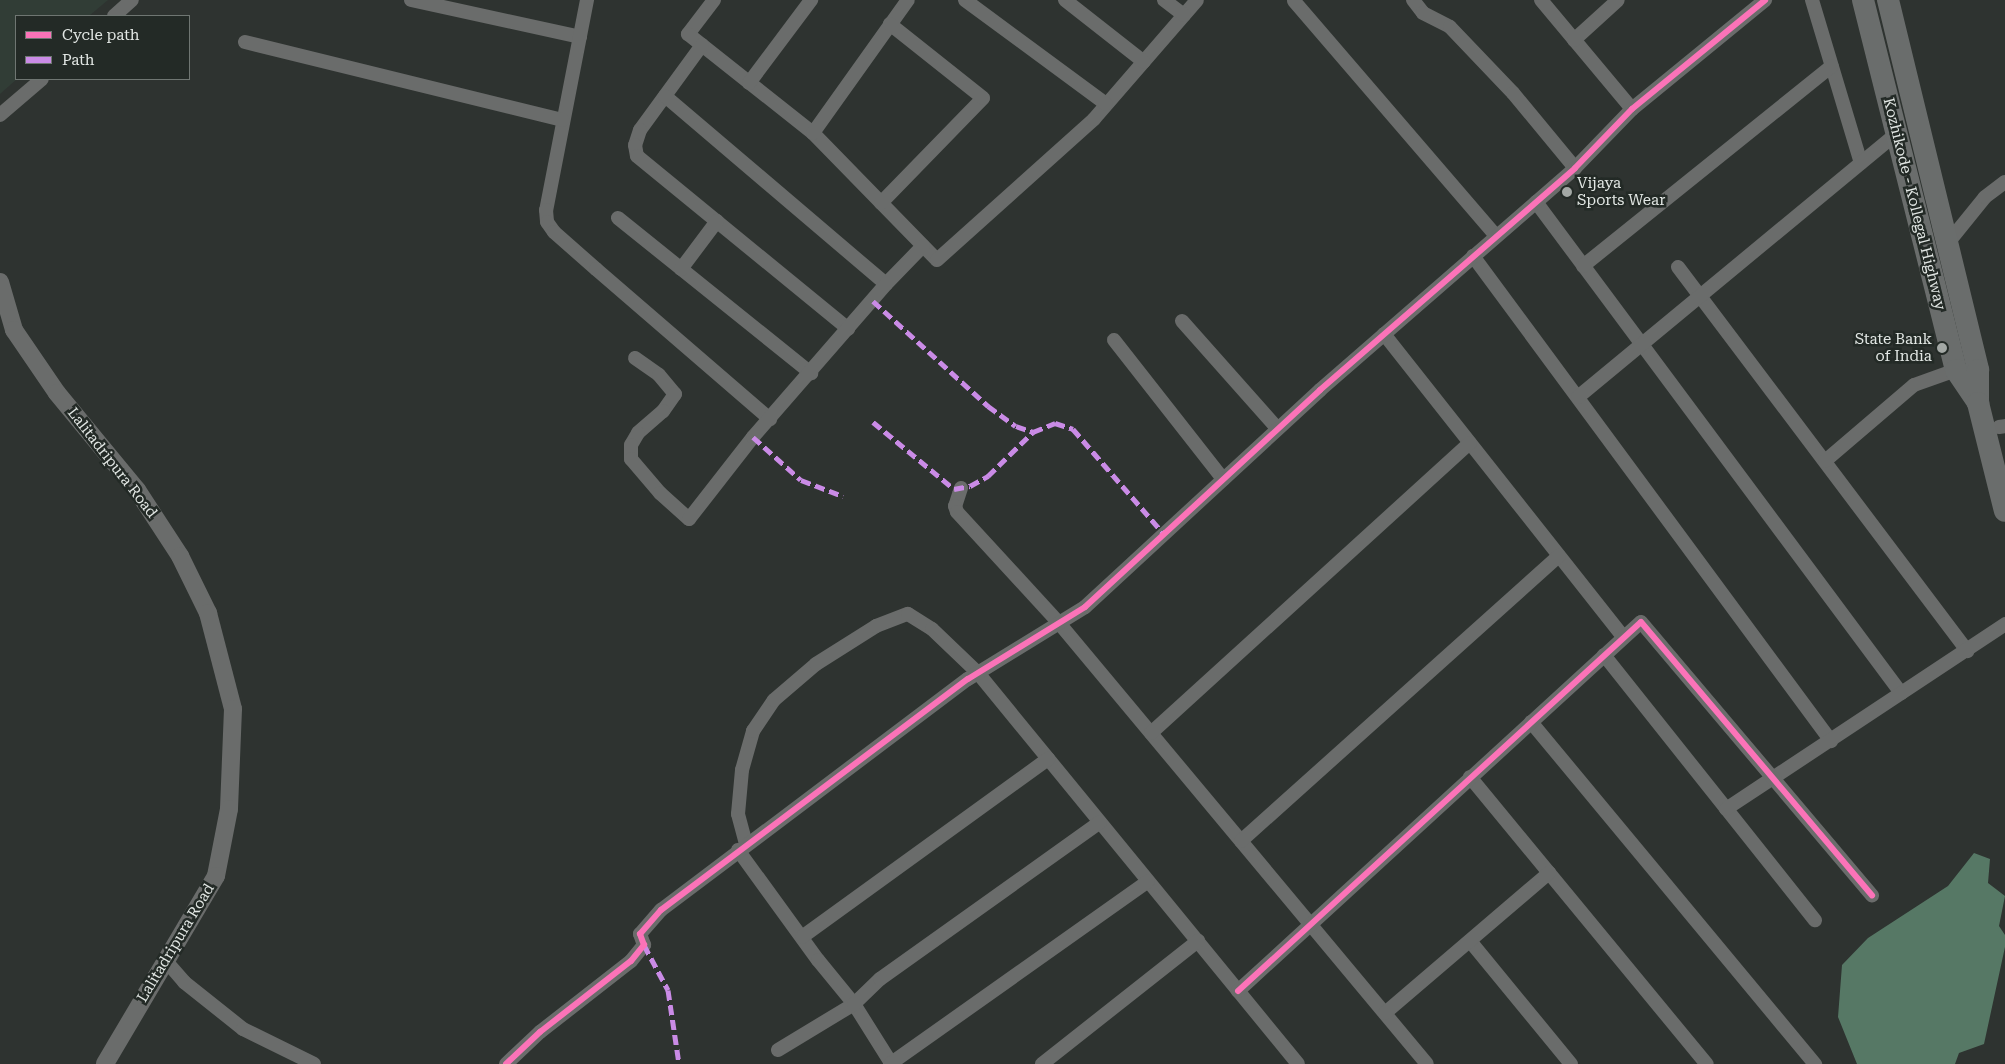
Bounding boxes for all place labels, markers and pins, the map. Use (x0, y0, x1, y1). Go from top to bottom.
place label: Vijaya Sports Wear (1577, 174, 1665, 209)
marker: Vijaya Sports Wear (1561, 186, 1573, 198)
place label: State Bank of India (1855, 330, 1932, 365)
marker: State Bank of India (1936, 342, 1948, 354)

